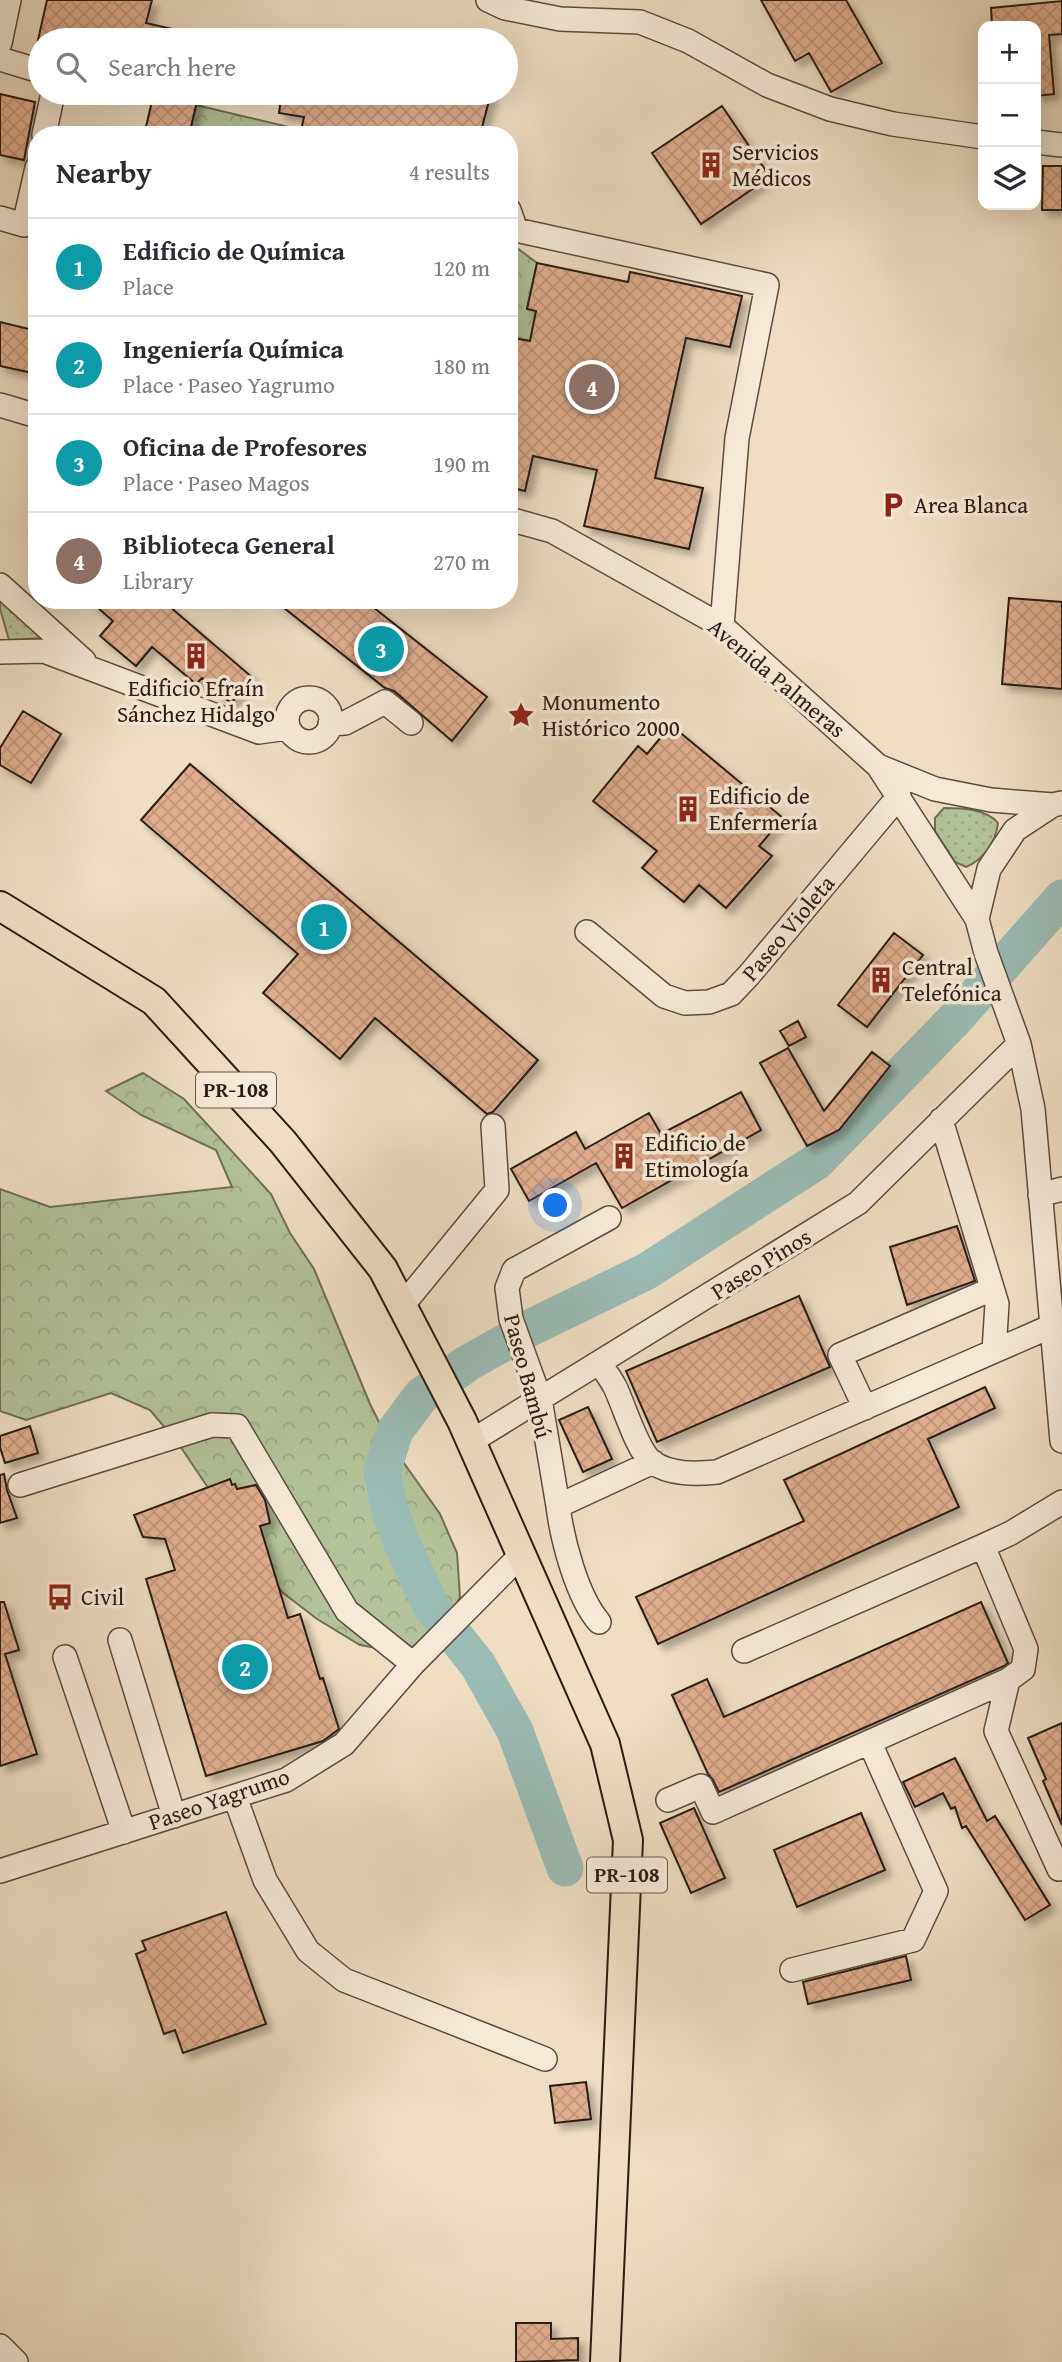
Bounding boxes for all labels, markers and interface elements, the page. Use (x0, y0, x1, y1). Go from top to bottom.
map controls (978, 21, 1041, 210)
button: + (978, 21, 1041, 84)
search box (28, 28, 518, 105)
text: Search here (108, 47, 236, 86)
icon: search (52, 48, 90, 86)
button: − (978, 84, 1041, 147)
place label: Servicios Médicos (732, 135, 819, 194)
button: layers (978, 147, 1041, 210)
text: Nearby (56, 150, 152, 194)
building icon: Servicios Médicos (696, 150, 726, 180)
text: 4 results (409, 155, 490, 188)
text: Edificio de Química (123, 231, 345, 270)
text: 1 (73, 251, 85, 284)
text: 120 m (433, 251, 490, 284)
text: Place (123, 270, 174, 303)
text: Ingeniería Química (123, 329, 344, 368)
text: 2 (73, 349, 85, 382)
text: 180 m (433, 349, 490, 382)
pin: 4 (569, 361, 615, 413)
text: Place · Paseo Yagrumo (123, 368, 335, 401)
text: Oficina de Profesores (123, 427, 367, 466)
text: 3 (73, 447, 85, 480)
text: 190 m (433, 447, 490, 480)
text: Place · Paseo Magos (123, 466, 310, 499)
place label: Area Blanca (914, 488, 1028, 521)
parking icon: Area Blanca (878, 490, 908, 520)
text: Biblioteca General (123, 525, 335, 564)
text: 4 (73, 545, 85, 578)
text: 270 m (433, 545, 490, 578)
text: Library (123, 564, 194, 597)
street label: Avenida Palmeras (701, 610, 853, 745)
pin: 3 (358, 623, 404, 675)
building icon: Edificio Efraín Sánchez Hidalgo (181, 641, 211, 671)
place label: Edificio Efraín Sánchez Hidalgo (117, 671, 275, 730)
place label: Monumento Histórico 2000 (542, 685, 680, 744)
place icon: Monumento Histórico 2000 (506, 700, 536, 730)
place label: Edificio de Enfermería (709, 779, 818, 838)
building icon: Edificio de Enfermería (673, 794, 703, 824)
street label: Paseo Violeta (733, 867, 842, 988)
pin: 1 (301, 901, 347, 953)
place label: Central Telefónica (902, 950, 1002, 1009)
building icon: Central Telefónica (866, 965, 896, 995)
road number: PR-108 (196, 1072, 276, 1108)
place label: Edificio de Etimología (645, 1126, 749, 1185)
building icon: Edificio de Etimología (609, 1141, 639, 1171)
your location (538, 1188, 572, 1222)
street label: Paseo Pinos (704, 1220, 817, 1307)
street label: Paseo Bambú (496, 1310, 561, 1442)
place label: Civil (81, 1580, 124, 1613)
bus stop icon: Civil (45, 1582, 75, 1612)
pin: 2 (222, 1641, 268, 1693)
street label: Paseo Yagrumo (144, 1759, 294, 1838)
road number: PR-108 (587, 1857, 667, 1892)

